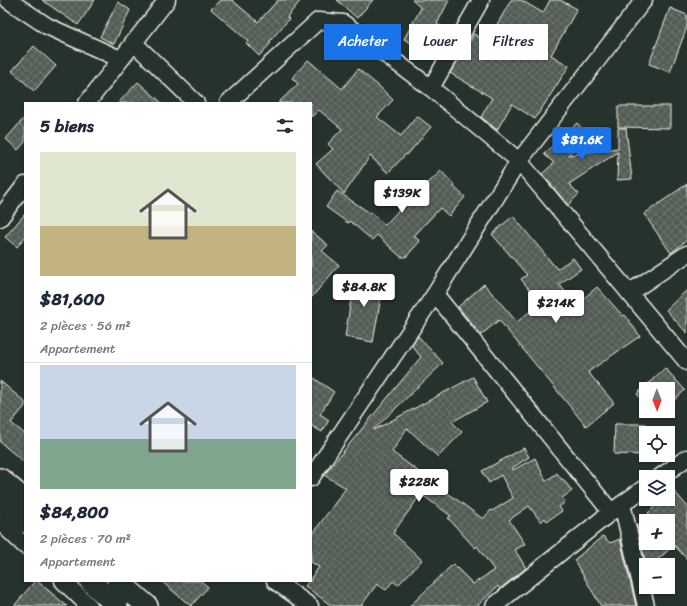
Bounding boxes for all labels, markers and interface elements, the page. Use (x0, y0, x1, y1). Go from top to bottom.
chip: Acheter (324, 24, 401, 60)
chip: Louer (409, 24, 471, 60)
chip: Filtres (479, 24, 548, 60)
text: 5 biens (40, 111, 94, 141)
icon: filters (274, 115, 296, 137)
pin: $81.6K (549, 127, 615, 161)
text: $81.6K (561, 128, 603, 151)
icon: home (132, 178, 204, 250)
pin: $139K (374, 180, 430, 214)
text: $139K (383, 181, 421, 204)
pin: $84.8K (331, 274, 397, 308)
text: $84.8K (342, 275, 386, 298)
text: $81,600 (40, 284, 105, 314)
pin: $214K (528, 290, 584, 324)
text: $214K (537, 291, 575, 314)
text: 2 pièces · 56 m² (40, 314, 131, 337)
text: Appartement (40, 337, 115, 360)
north arrow (639, 382, 675, 418)
map controls (639, 382, 675, 594)
icon: home (132, 391, 204, 463)
button: locate (639, 426, 675, 462)
pin: $228K (391, 469, 447, 503)
text: $228K (399, 470, 439, 493)
button: layers (639, 470, 675, 506)
text: $84,800 (40, 497, 109, 527)
button: + (639, 514, 675, 550)
text: 2 pièces · 70 m² (40, 527, 131, 550)
text: Appartement (40, 550, 115, 573)
button: − (639, 558, 675, 594)

